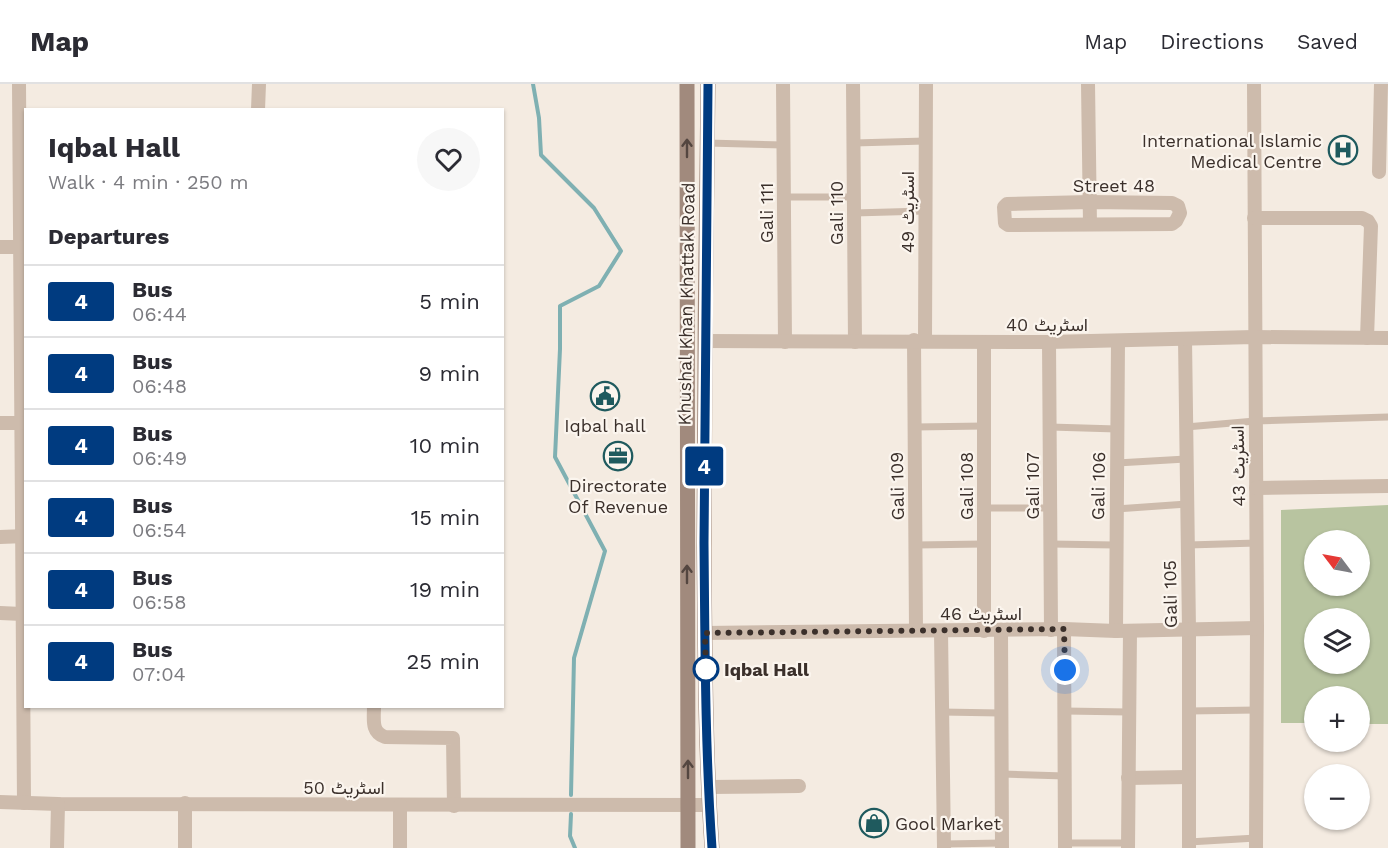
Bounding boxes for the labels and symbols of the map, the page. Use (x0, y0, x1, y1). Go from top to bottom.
place label: International Islamic Medical Centre (1142, 130, 1322, 172)
hospital icon: International Islamic Medical Centre (1327, 134, 1359, 166)
one-way arrow (681, 138, 693, 158)
street label: اسٹریٹ 49 (897, 171, 919, 253)
street label: Street 48 (1073, 175, 1155, 196)
street label: Gali 110 (826, 181, 847, 245)
street label: Khushal Khan Khattak Road (673, 182, 699, 426)
street label: Gali 111 (756, 183, 777, 243)
street label: اسٹریٹ 40 (1006, 314, 1088, 336)
public building icon: Iqbal hall (589, 380, 621, 412)
place label: Iqbal hall (564, 415, 646, 436)
street label: اسٹریٹ 43 (1227, 425, 1250, 507)
office icon: Directorate Of Revenue (602, 440, 634, 472)
line badge: 4 (684, 446, 724, 485)
street label: Gali 109 (886, 452, 908, 520)
street label: Gali 108 (956, 452, 977, 520)
street label: Gali 107 (1022, 452, 1043, 520)
street label: Gali 106 (1087, 452, 1109, 520)
place label: Directorate Of Revenue (568, 475, 668, 517)
north arrow (1304, 530, 1370, 596)
street label: Gali 105 (1159, 560, 1181, 628)
one-way arrow (681, 564, 693, 584)
street label: اسٹریٹ 46 (940, 603, 1022, 625)
your location (1050, 655, 1080, 685)
marker: Iqbal Hall (693, 656, 719, 682)
place label: Iqbal Hall (724, 659, 809, 680)
one-way arrow (682, 759, 694, 779)
street label: اسٹریٹ 50 (303, 777, 385, 799)
shop icon: Gool Market (858, 807, 890, 839)
place label: Gool Market (895, 813, 1001, 834)

